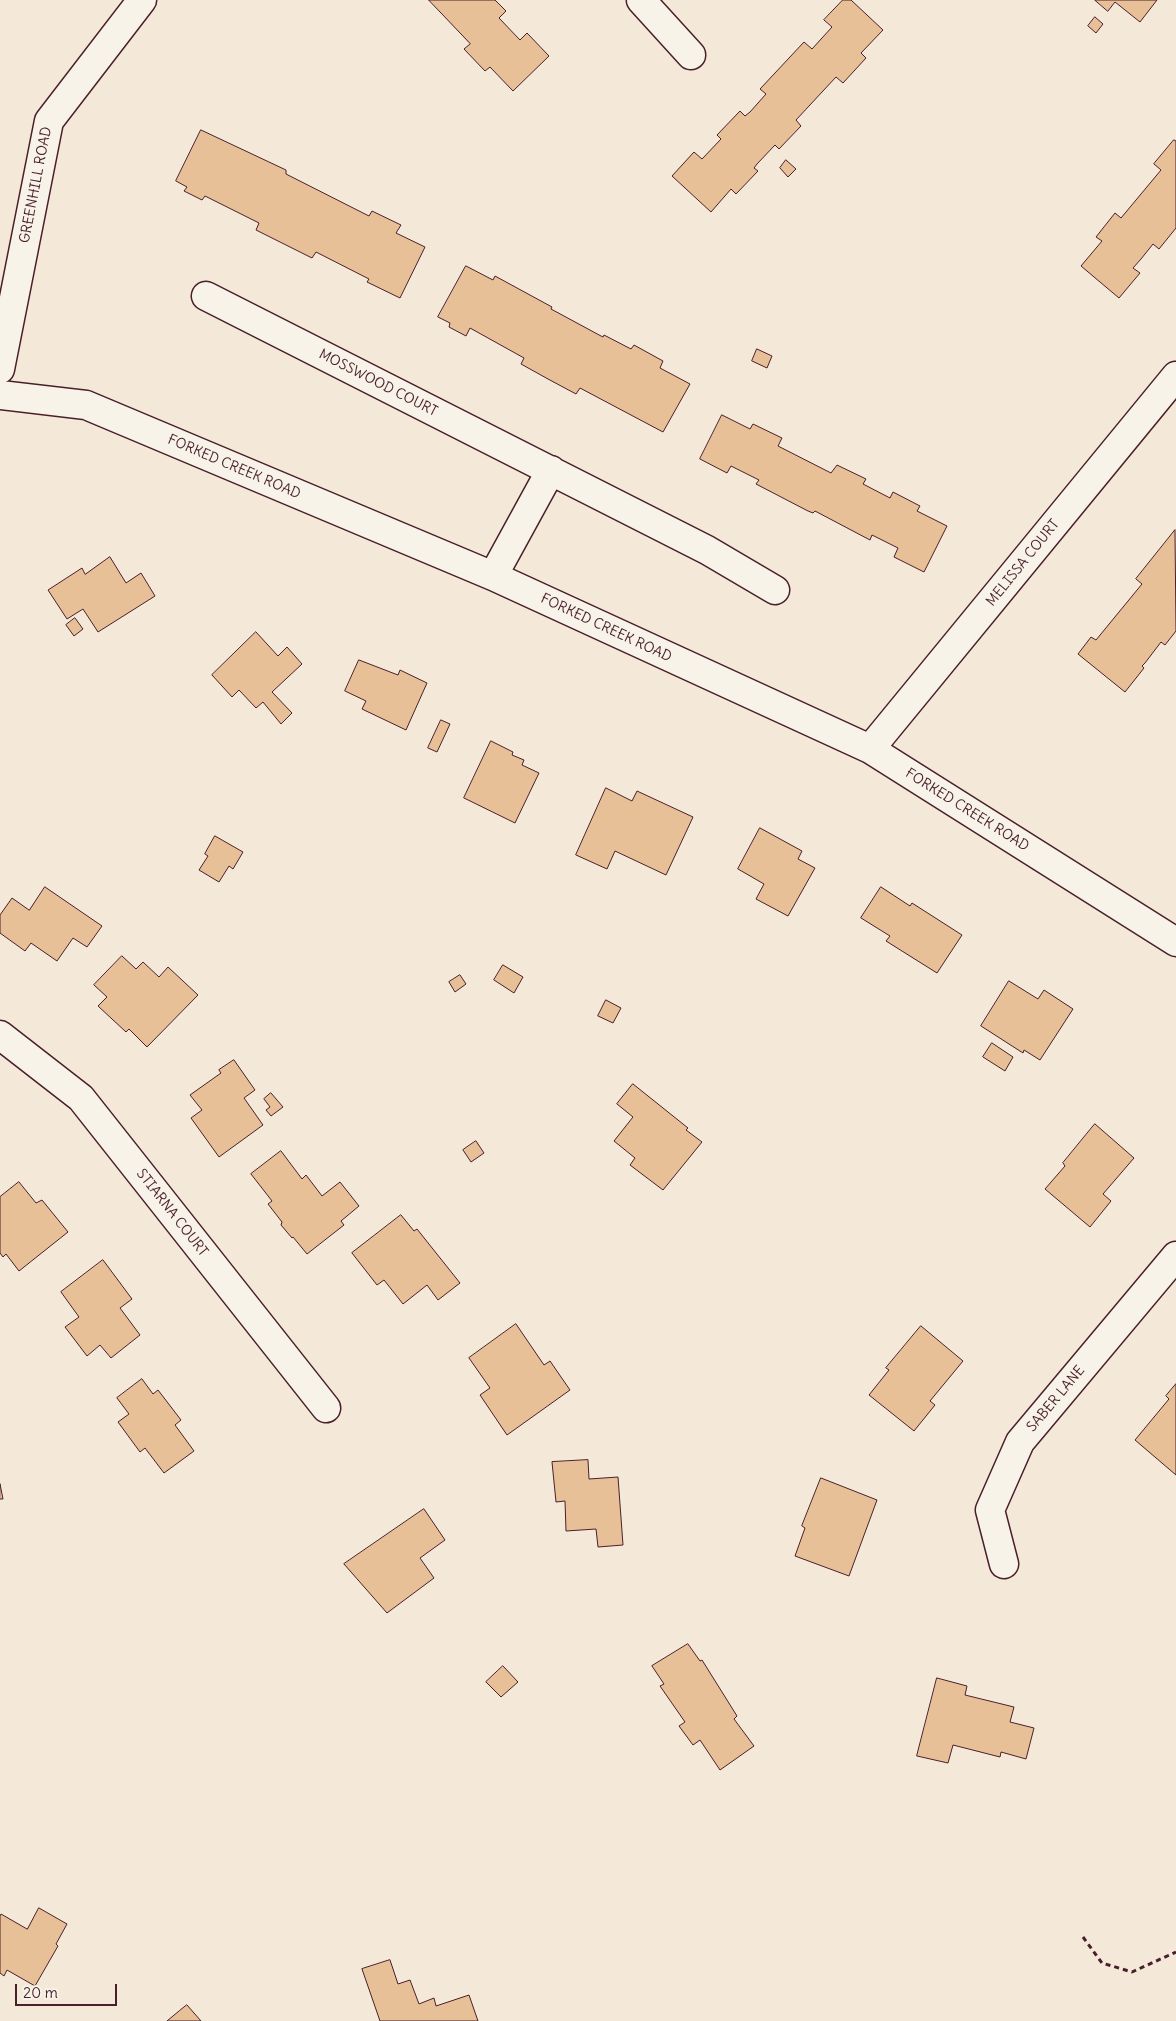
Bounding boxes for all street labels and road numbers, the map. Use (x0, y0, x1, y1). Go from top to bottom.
street label: GREENHILL ROAD (16, 125, 56, 245)
street label: MOSSWOOD COURT (316, 346, 440, 420)
street label: FORKED CREEK ROAD (165, 431, 303, 503)
street label: MELISSA COURT (983, 516, 1063, 610)
street label: FORKED CREEK ROAD (538, 590, 674, 666)
street label: FORKED CREEK ROAD (902, 765, 1032, 855)
street label: STIARNA COURT (133, 1166, 211, 1260)
street label: SABER LANE (1024, 1363, 1088, 1435)

